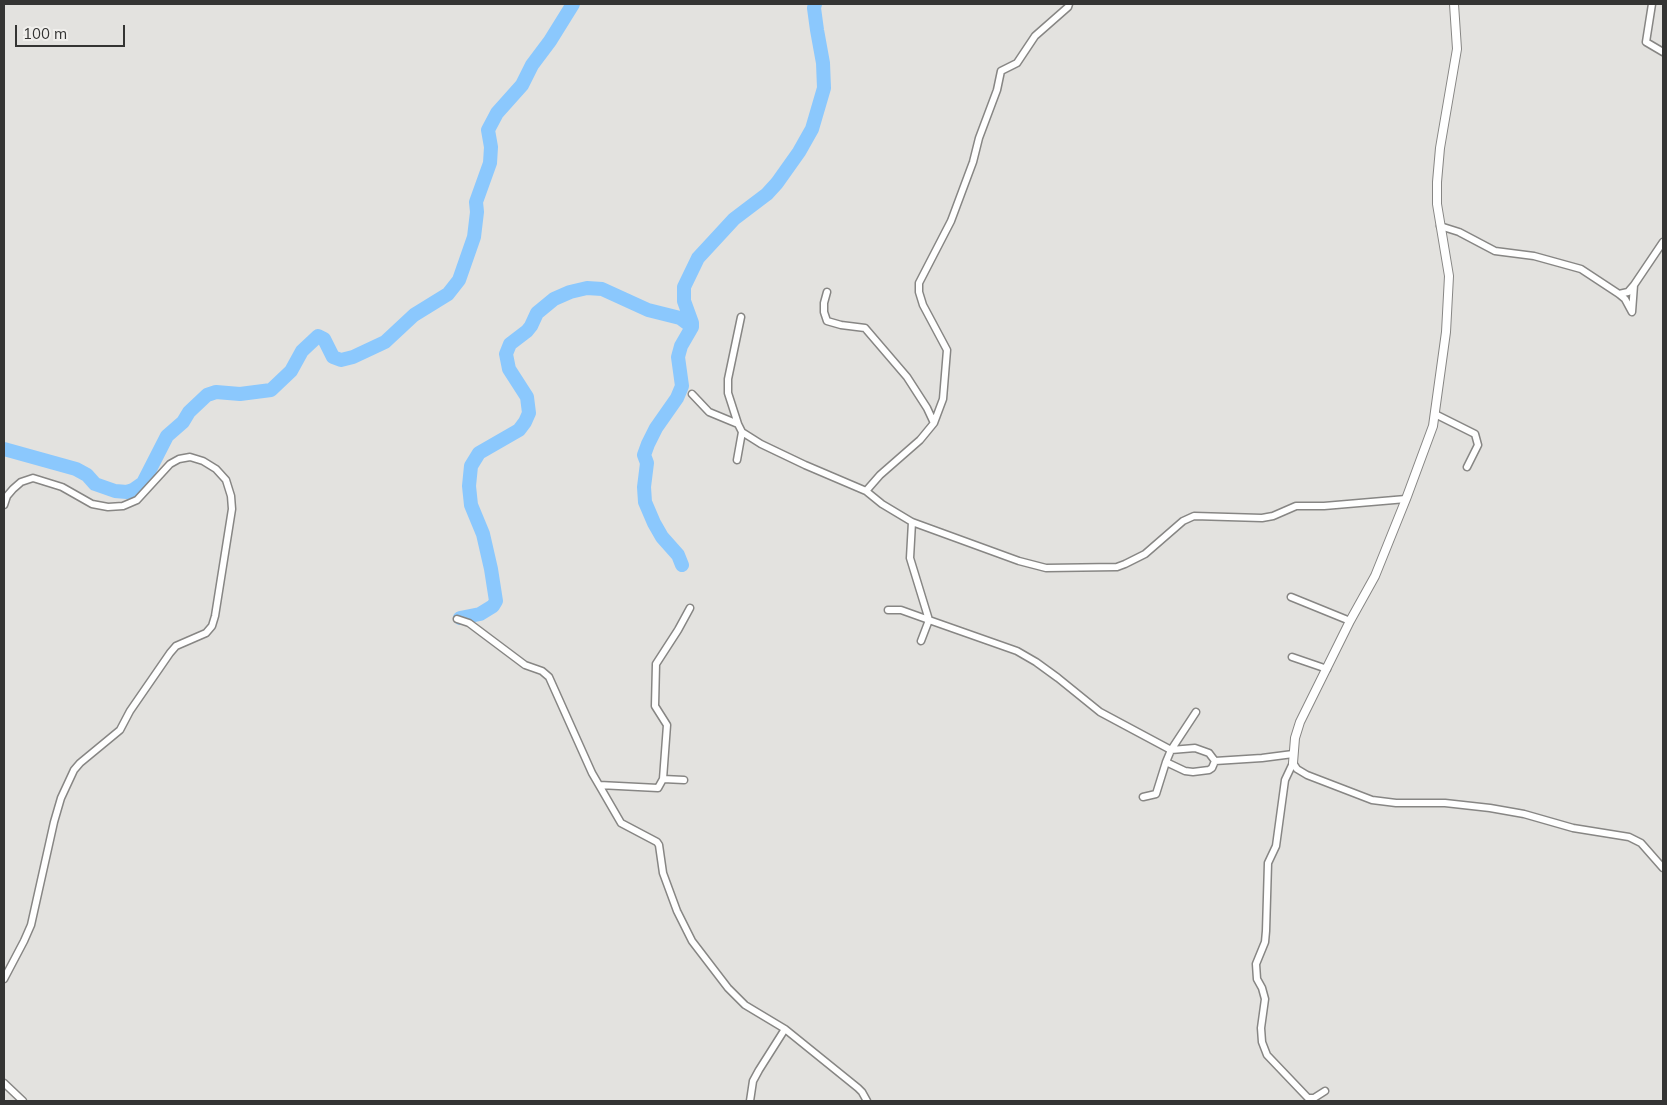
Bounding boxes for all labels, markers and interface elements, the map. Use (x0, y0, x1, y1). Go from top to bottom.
scale bar (18, 15, 128, 47)
text: 100 m (23, 24, 67, 43)

